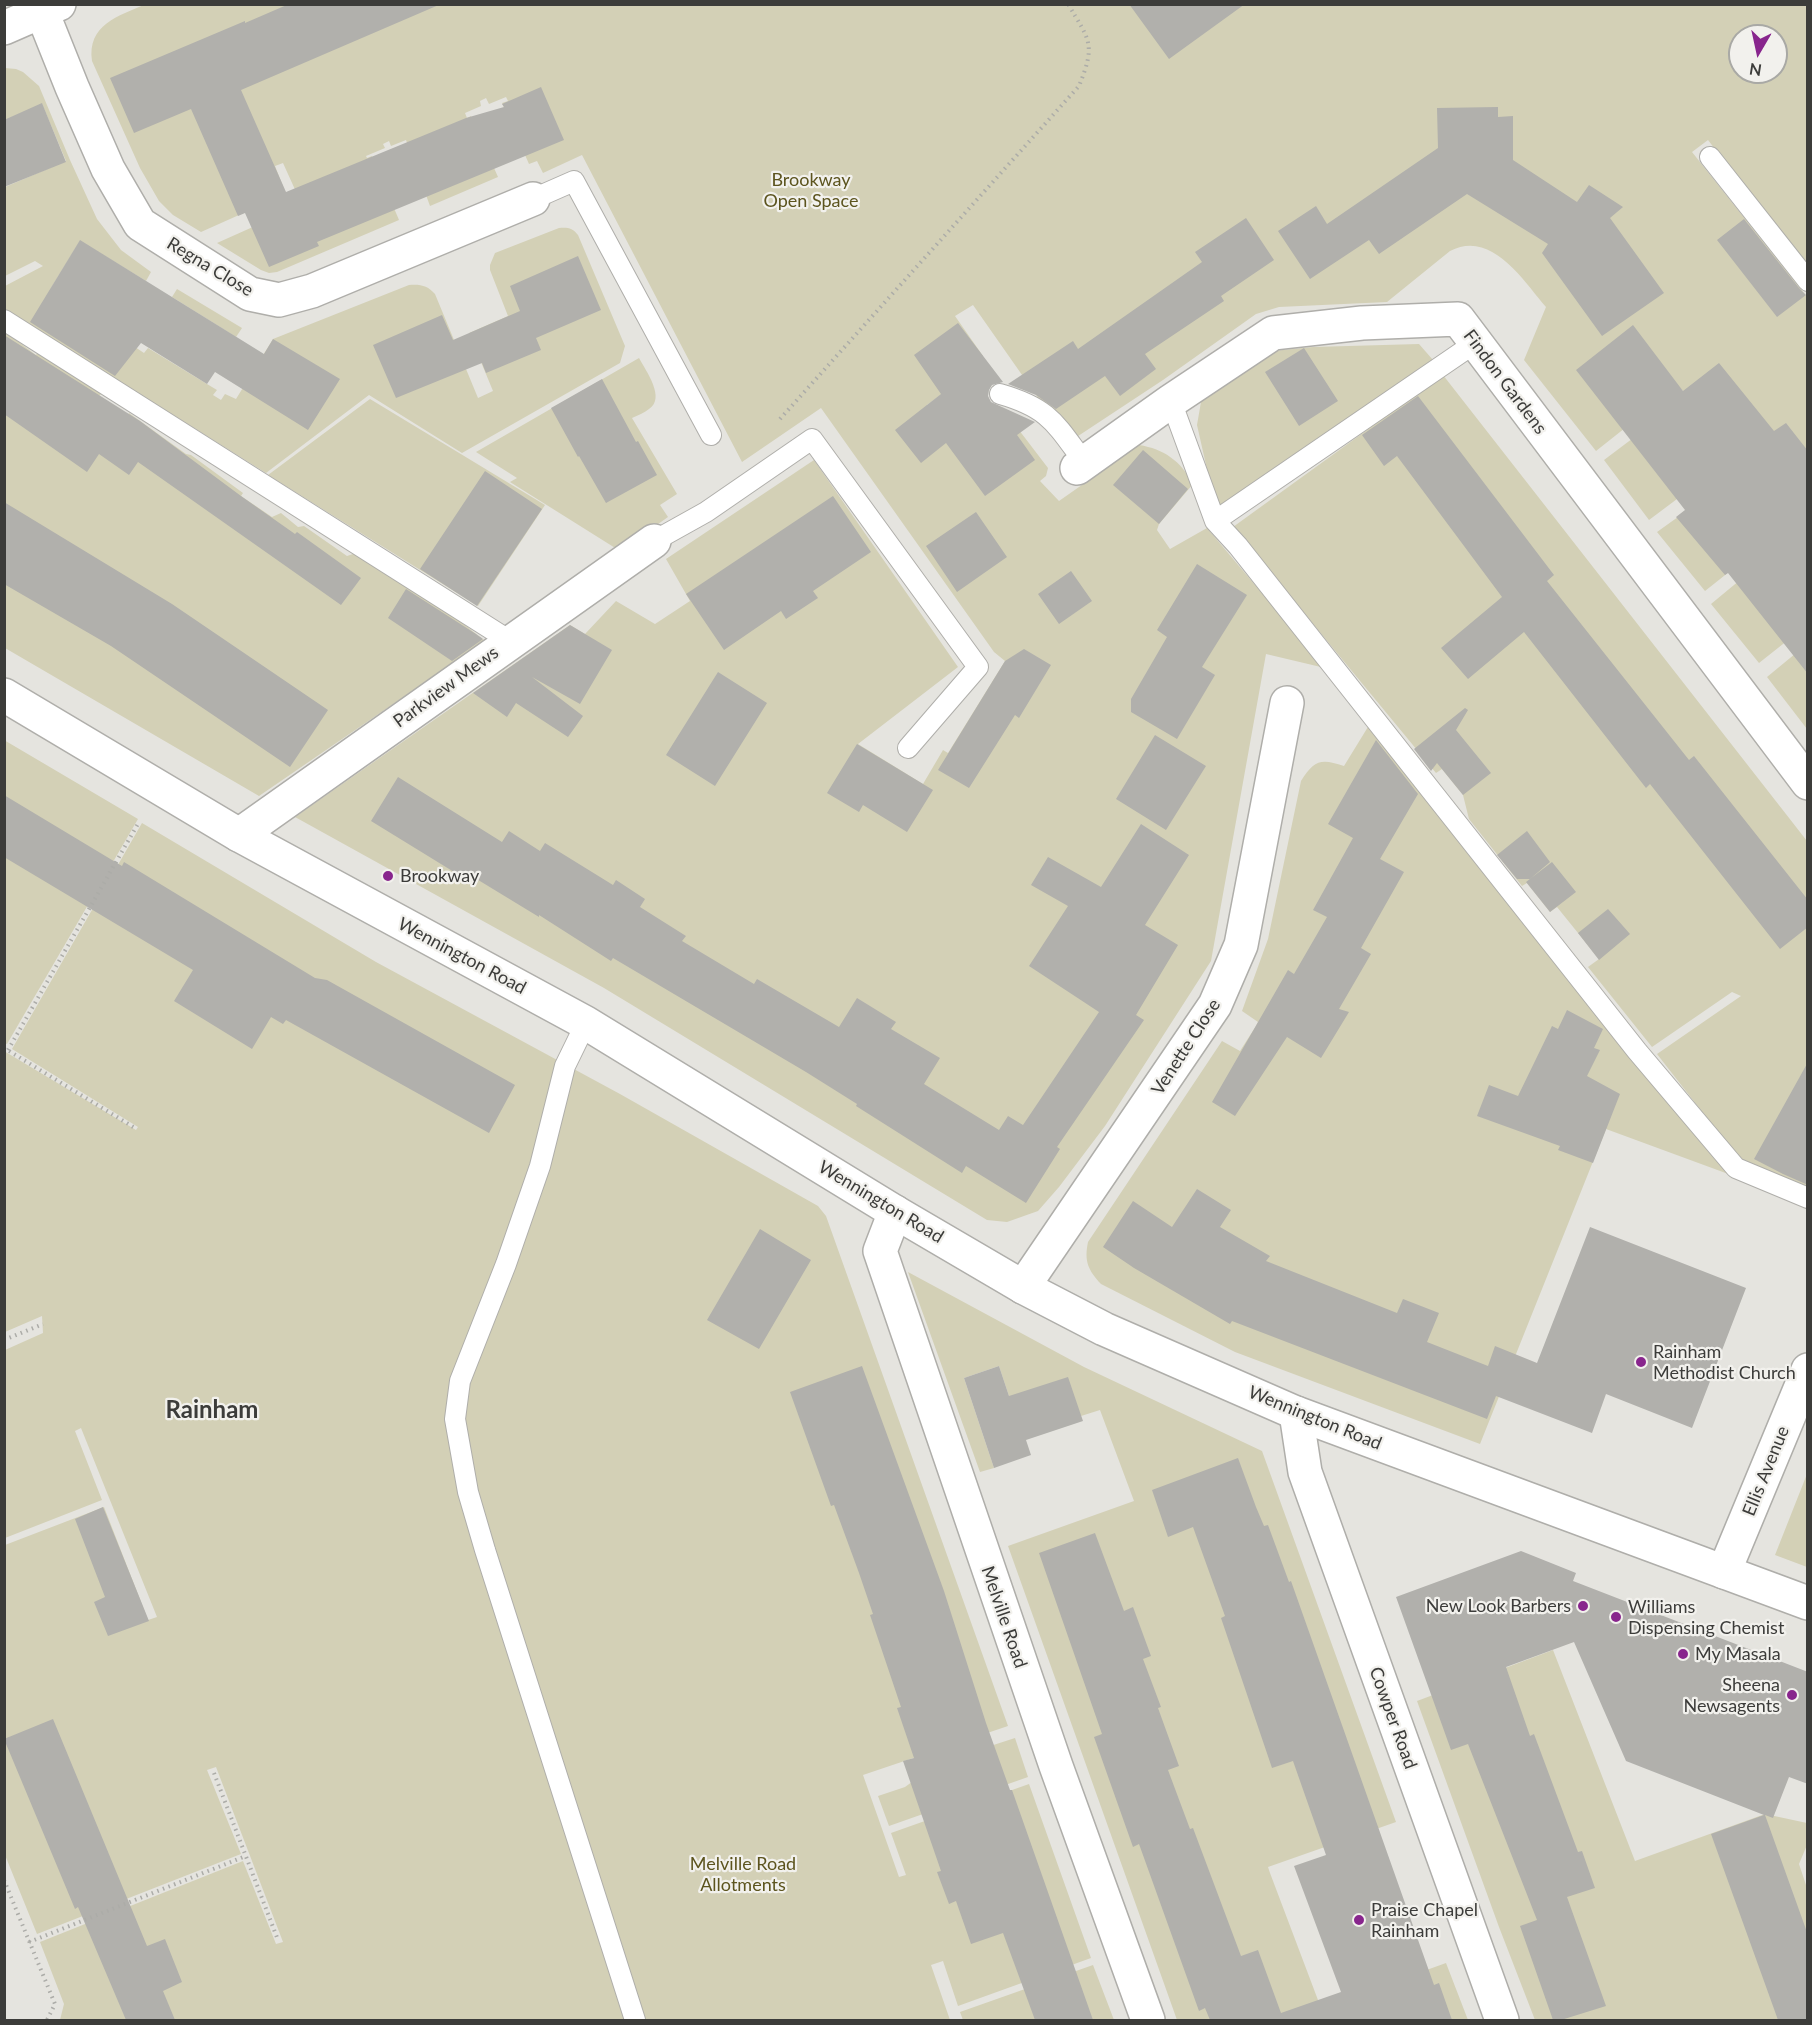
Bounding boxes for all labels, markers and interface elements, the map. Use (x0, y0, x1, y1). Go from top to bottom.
north arrow (1728, 24, 1788, 84)
text: N (1748, 60, 1763, 81)
park label: Brookway Open Space (763, 169, 859, 212)
street label: Regna Close (163, 233, 257, 301)
street label: Findon Gardens (1459, 326, 1551, 438)
street label: Parkview Mews (389, 642, 503, 732)
place label: Brookway (400, 865, 479, 887)
marker: Brookway (381, 869, 395, 883)
street label: Wennington Road (394, 913, 530, 999)
street label: Venette Close (1147, 995, 1225, 1099)
street label: Wennington Road (815, 1156, 947, 1248)
place label: Rainham Methodist Church (1653, 1341, 1796, 1384)
marker: Rainham Methodist Church (1634, 1355, 1648, 1369)
street label: Wennington Road (1245, 1381, 1385, 1455)
district label: Rainham (166, 1396, 258, 1424)
street label: Ellis Avenue (1738, 1423, 1794, 1519)
street label: Melville Road (976, 1563, 1032, 1671)
place label: New Look Barbers (1426, 1595, 1571, 1617)
place label: Williams Dispensing Chemist (1628, 1596, 1784, 1638)
marker: New Look Barbers (1576, 1599, 1590, 1613)
marker: Williams Dispensing Chemist (1609, 1610, 1623, 1624)
place label: My Masala (1695, 1643, 1781, 1665)
marker: My Masala (1676, 1647, 1690, 1661)
street label: Cowper Road (1365, 1664, 1421, 1772)
place label: Sheena Newsagents (1683, 1674, 1780, 1716)
marker: Sheena Newsagents (1785, 1688, 1799, 1702)
park label: Melville Road Allotments (690, 1853, 796, 1896)
place label: Praise Chapel Rainham (1371, 1899, 1478, 1942)
marker: Praise Chapel Rainham (1352, 1913, 1366, 1927)

